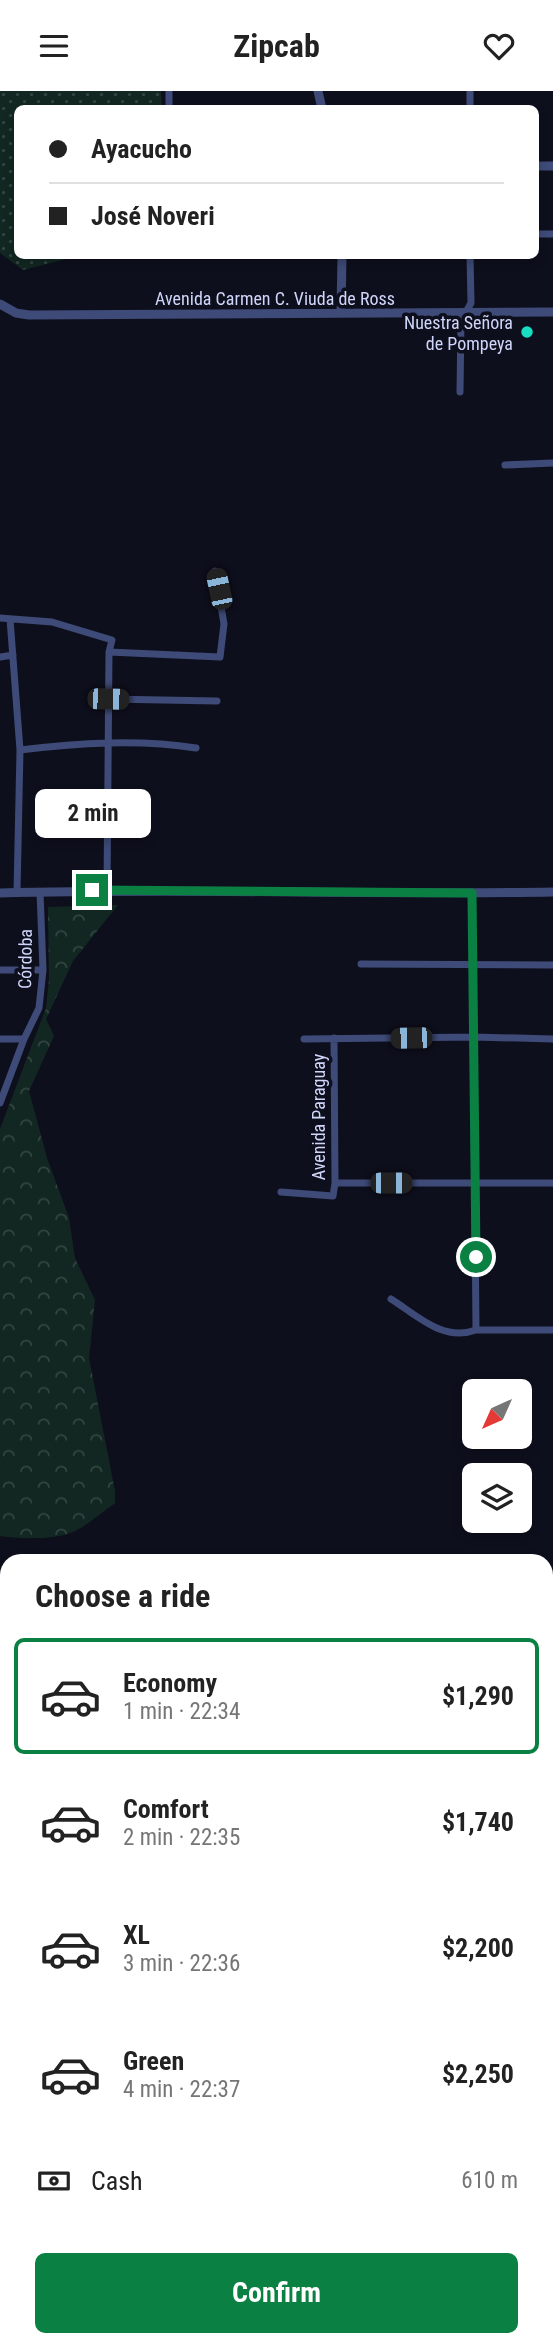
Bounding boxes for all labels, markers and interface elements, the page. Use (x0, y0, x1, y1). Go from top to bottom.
icon: menu (35, 27, 73, 65)
text: Zipcab (233, 27, 320, 65)
icon: heart (480, 27, 518, 65)
text: Ayacucho (91, 134, 192, 164)
text: José Noveri (91, 201, 215, 231)
street label: Avenida Carmen C. Viuda de Ross (155, 288, 395, 309)
place label: Nuestra Señora de Pompeya (404, 312, 513, 354)
marker: Nuestra Señora de Pompeya (519, 324, 535, 340)
car (205, 566, 234, 612)
car (87, 688, 130, 710)
callout: 2 min (34, 789, 150, 837)
text: 2 min (67, 800, 119, 827)
route end (76, 874, 108, 906)
street label: Córdoba (14, 929, 36, 989)
car (390, 1027, 433, 1049)
street label: Avenida Paraguay (308, 1053, 329, 1180)
car (371, 1173, 413, 1194)
route start (460, 1241, 492, 1273)
north arrow (462, 1379, 532, 1449)
map controls (462, 1379, 532, 1533)
button: layers (462, 1463, 532, 1533)
text: Choose a ride (35, 1577, 210, 1615)
icon: car (39, 1665, 102, 1728)
text: Economy (123, 1668, 217, 1698)
text: $1,290 (442, 1681, 514, 1711)
text: 1 min · 22:34 (123, 1698, 240, 1725)
icon: car (39, 1791, 102, 1854)
text: Comfort (123, 1794, 209, 1824)
text: $1,740 (442, 1807, 514, 1837)
text: 2 min · 22:35 (123, 1824, 240, 1851)
icon: car (39, 1917, 102, 1980)
text: XL (123, 1920, 150, 1950)
text: $2,200 (442, 1933, 514, 1963)
text: 3 min · 22:36 (123, 1950, 240, 1977)
icon: car (39, 2043, 102, 2106)
text: Green (123, 2046, 184, 2076)
text: $2,250 (442, 2059, 514, 2089)
text: 4 min · 22:37 (123, 2076, 240, 2103)
icon: cash (35, 2162, 73, 2200)
text: Cash (91, 2166, 143, 2196)
text: 610 m (461, 2167, 518, 2194)
button: Confirm (35, 2253, 518, 2333)

